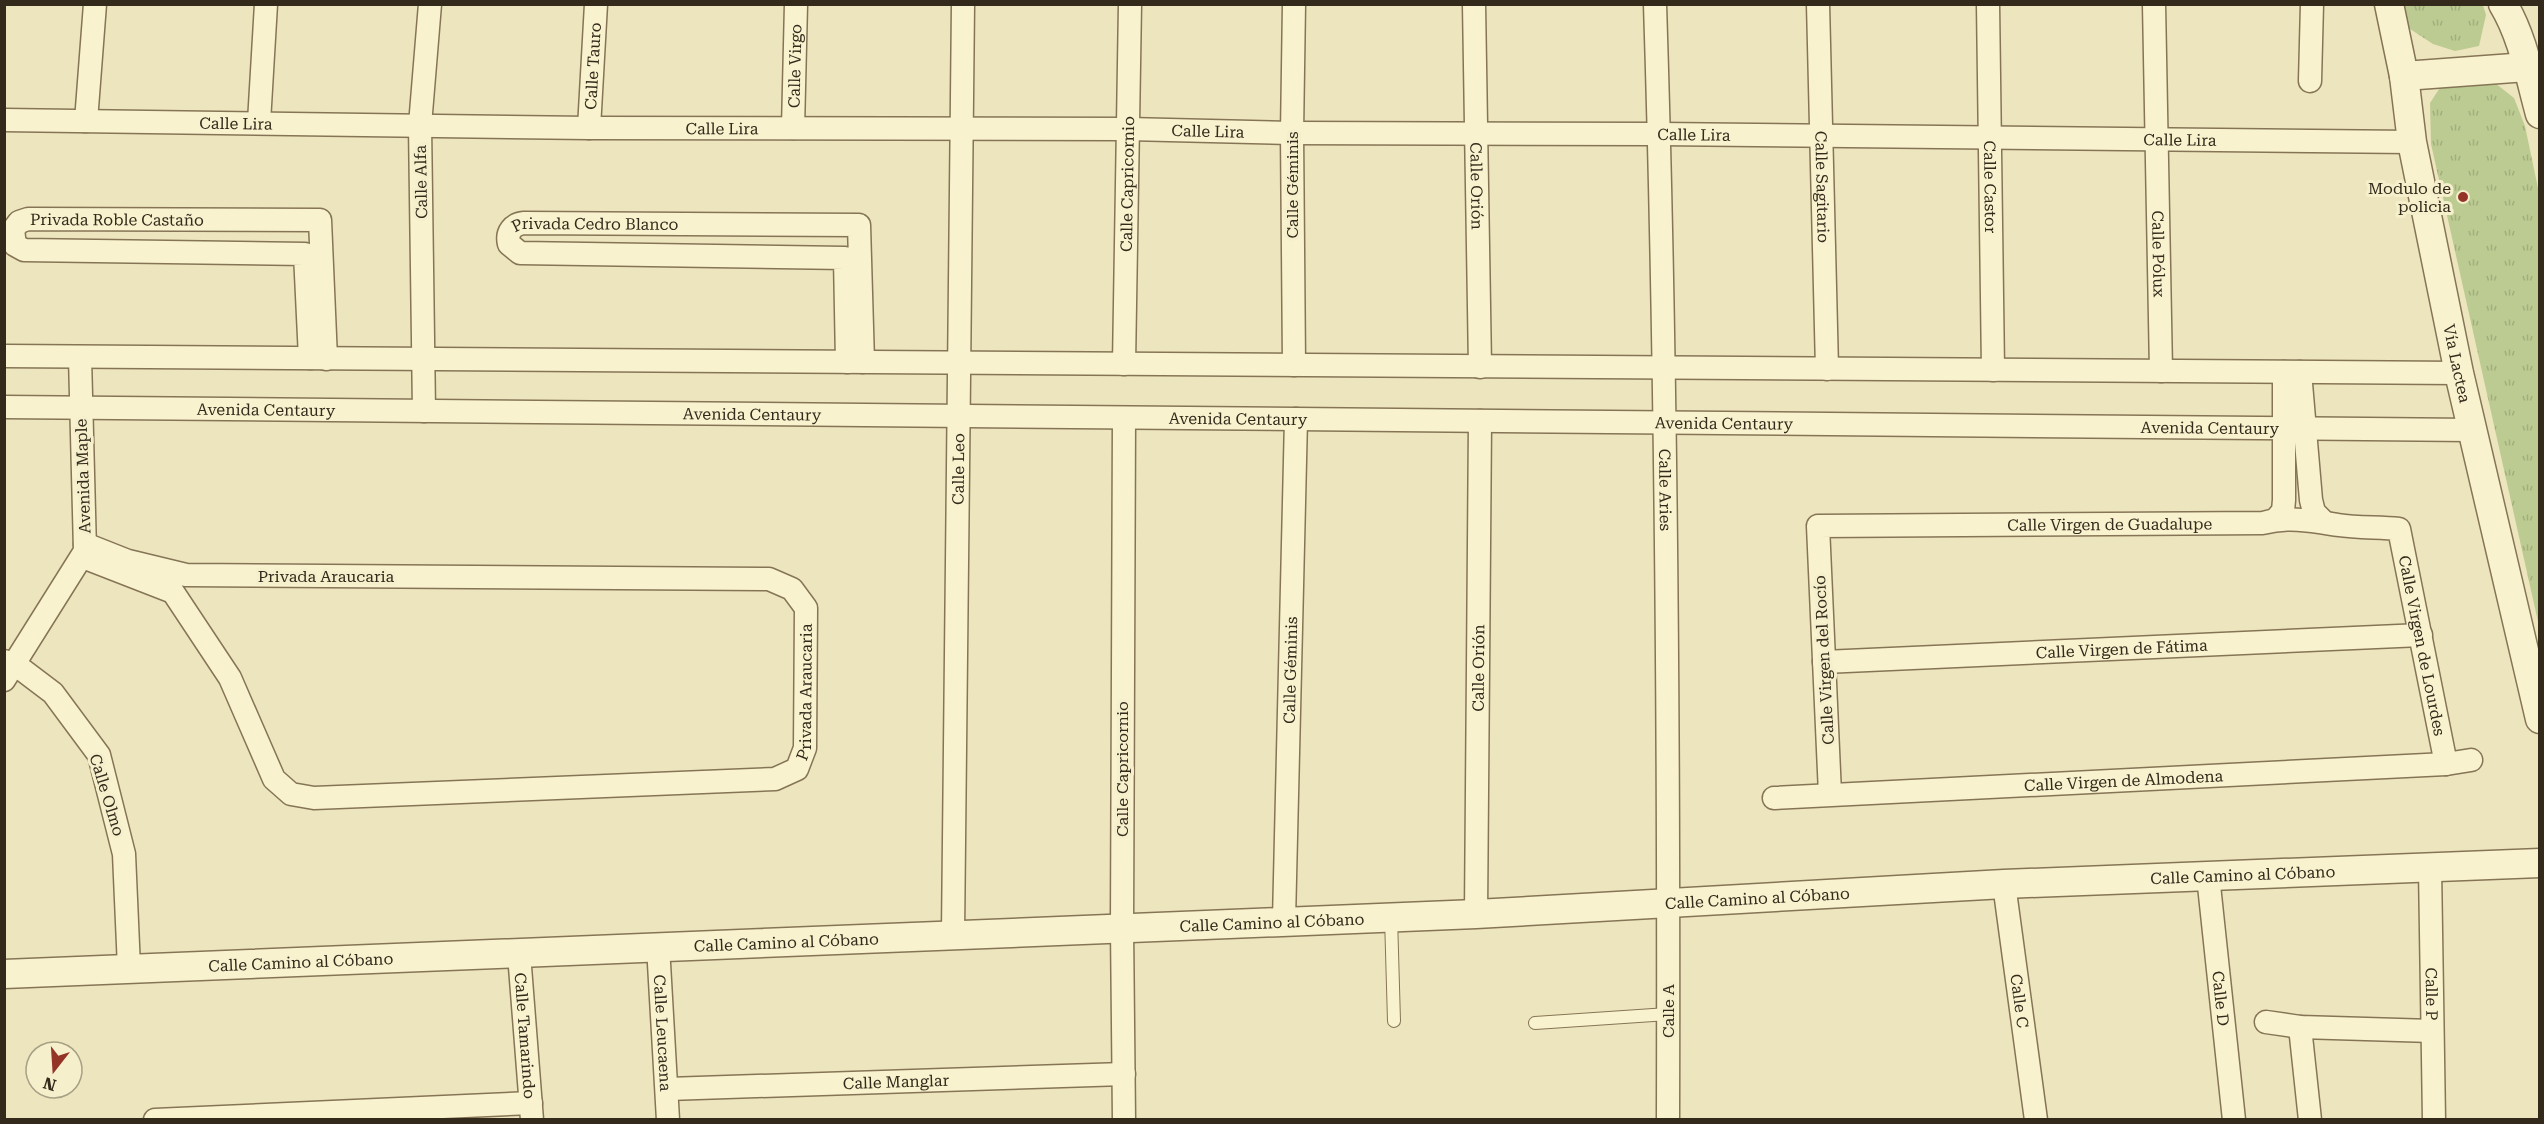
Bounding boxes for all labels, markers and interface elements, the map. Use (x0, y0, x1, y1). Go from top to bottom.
street label: Calle Tauro (581, 22, 604, 110)
street label: Calle Virgo (784, 24, 805, 108)
street label: Calle Lira (199, 113, 273, 133)
street label: Calle Capricornio (1116, 116, 1138, 252)
street label: Calle Lira (685, 119, 759, 138)
street label: Calle Lira (1171, 121, 1245, 141)
street label: Calle Lira (1657, 124, 1731, 144)
street label: Calle Lira (2143, 130, 2217, 149)
street label: Calle Géminis (1283, 131, 1302, 239)
street label: Calle Sagitario (1812, 131, 1833, 243)
street label: Calle Castor (1980, 140, 2001, 234)
street label: Calle Orión (1467, 142, 1487, 230)
street label: Calle Alfa (411, 145, 431, 219)
place label: Modulo de policia (2368, 179, 2451, 216)
marker: Modulo de policia (2456, 190, 2470, 204)
street label: Privada Roble Castaño (30, 210, 204, 229)
street label: Calle Pólux (2148, 210, 2169, 298)
street label: Privada Cedro Blanco (508, 213, 679, 236)
street label: Vía Lactea (2440, 322, 2475, 405)
street label: Avenida Centaury (197, 399, 336, 420)
street label: Avenida Centaury (683, 404, 822, 424)
street label: Avenida Centaury (1169, 408, 1308, 429)
street label: Avenida Centaury (1655, 413, 1794, 433)
street label: Avenida Centaury (2141, 417, 2280, 438)
street label: Avenida Maple (71, 418, 94, 534)
street label: Calle Leo (948, 433, 968, 505)
street label: Calle Aries (1656, 449, 1676, 531)
street label: Calle Virgen de Guadalupe (2007, 514, 2213, 534)
street label: Calle Virgen de Lourdes (2395, 554, 2450, 738)
street label: Privada Araucaria (258, 567, 395, 586)
street label: Calle Virgen del Rocío (1810, 575, 1838, 745)
street label: Calle Géminis (1279, 616, 1301, 724)
street label: Privada Araucaria (792, 623, 815, 763)
street label: Calle Orión (1468, 624, 1488, 712)
street label: Calle Virgen de Fátima (2035, 635, 2208, 662)
street label: Calle Capricornio (1113, 701, 1132, 837)
street label: Calle Olmo (85, 752, 129, 839)
street label: Calle Virgen de Almodena (2023, 766, 2224, 795)
street label: Calle Camino al Cóbano (2150, 862, 2336, 888)
street label: Calle Camino al Cóbano (1664, 883, 1850, 913)
street label: Calle Camino al Cóbano (1179, 909, 1365, 936)
street label: Calle Camino al Cóbano (693, 929, 879, 955)
street label: Calle Camino al Cóbano (208, 949, 394, 975)
street label: Calle P (2422, 967, 2442, 1021)
street label: Calle D (2209, 970, 2233, 1027)
street label: Calle Tamarindo (511, 972, 540, 1100)
street label: Calle C (2007, 973, 2033, 1029)
street label: Calle Leucaena (650, 974, 676, 1092)
street label: Calle A (1659, 983, 1678, 1038)
north arrow (24, 1040, 84, 1100)
street label: Calle Manglar (842, 1070, 950, 1093)
text: N (41, 1073, 58, 1095)

